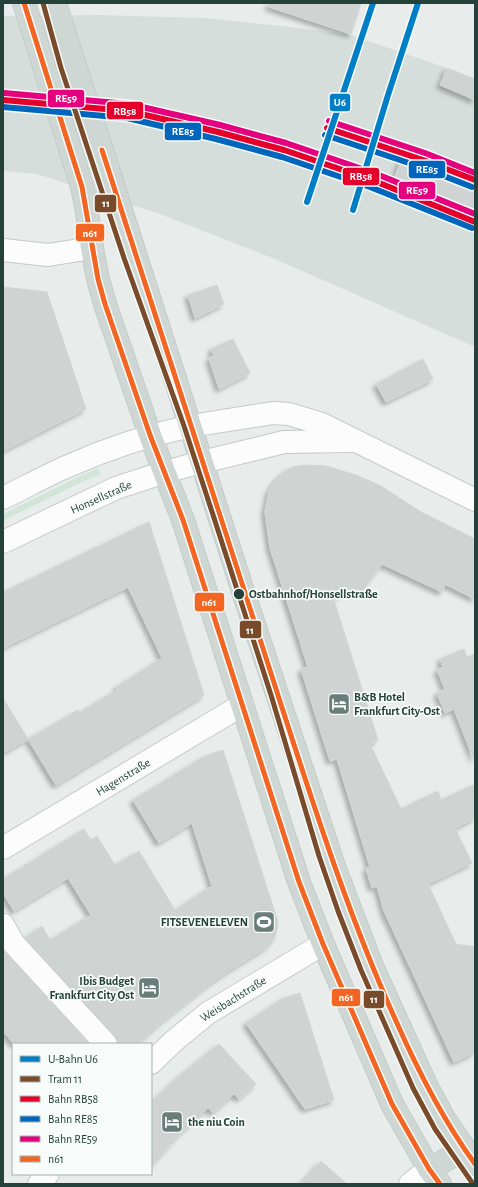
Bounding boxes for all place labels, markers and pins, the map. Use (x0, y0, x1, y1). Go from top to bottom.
marker: Ostbahnhof/Honsellstraße (232, 587, 246, 601)
place label: Ostbahnhof/Honsellstraße (249, 588, 378, 600)
hotel icon: B&B Hotel Frankfurt City-Ost (326, 691, 352, 717)
place label: B&B Hotel Frankfurt City-Ost (354, 691, 440, 718)
sports icon: FITSEVENELEVEN (251, 909, 277, 935)
place label: FITSEVENELEVEN (161, 916, 248, 928)
place label: Ibis Budget Frankfurt City Ost (50, 975, 134, 1002)
hotel icon: Ibis Budget Frankfurt City Ost (136, 975, 162, 1001)
hotel icon: the niu Coin (159, 1109, 185, 1135)
place label: the niu Coin (188, 1116, 245, 1128)

